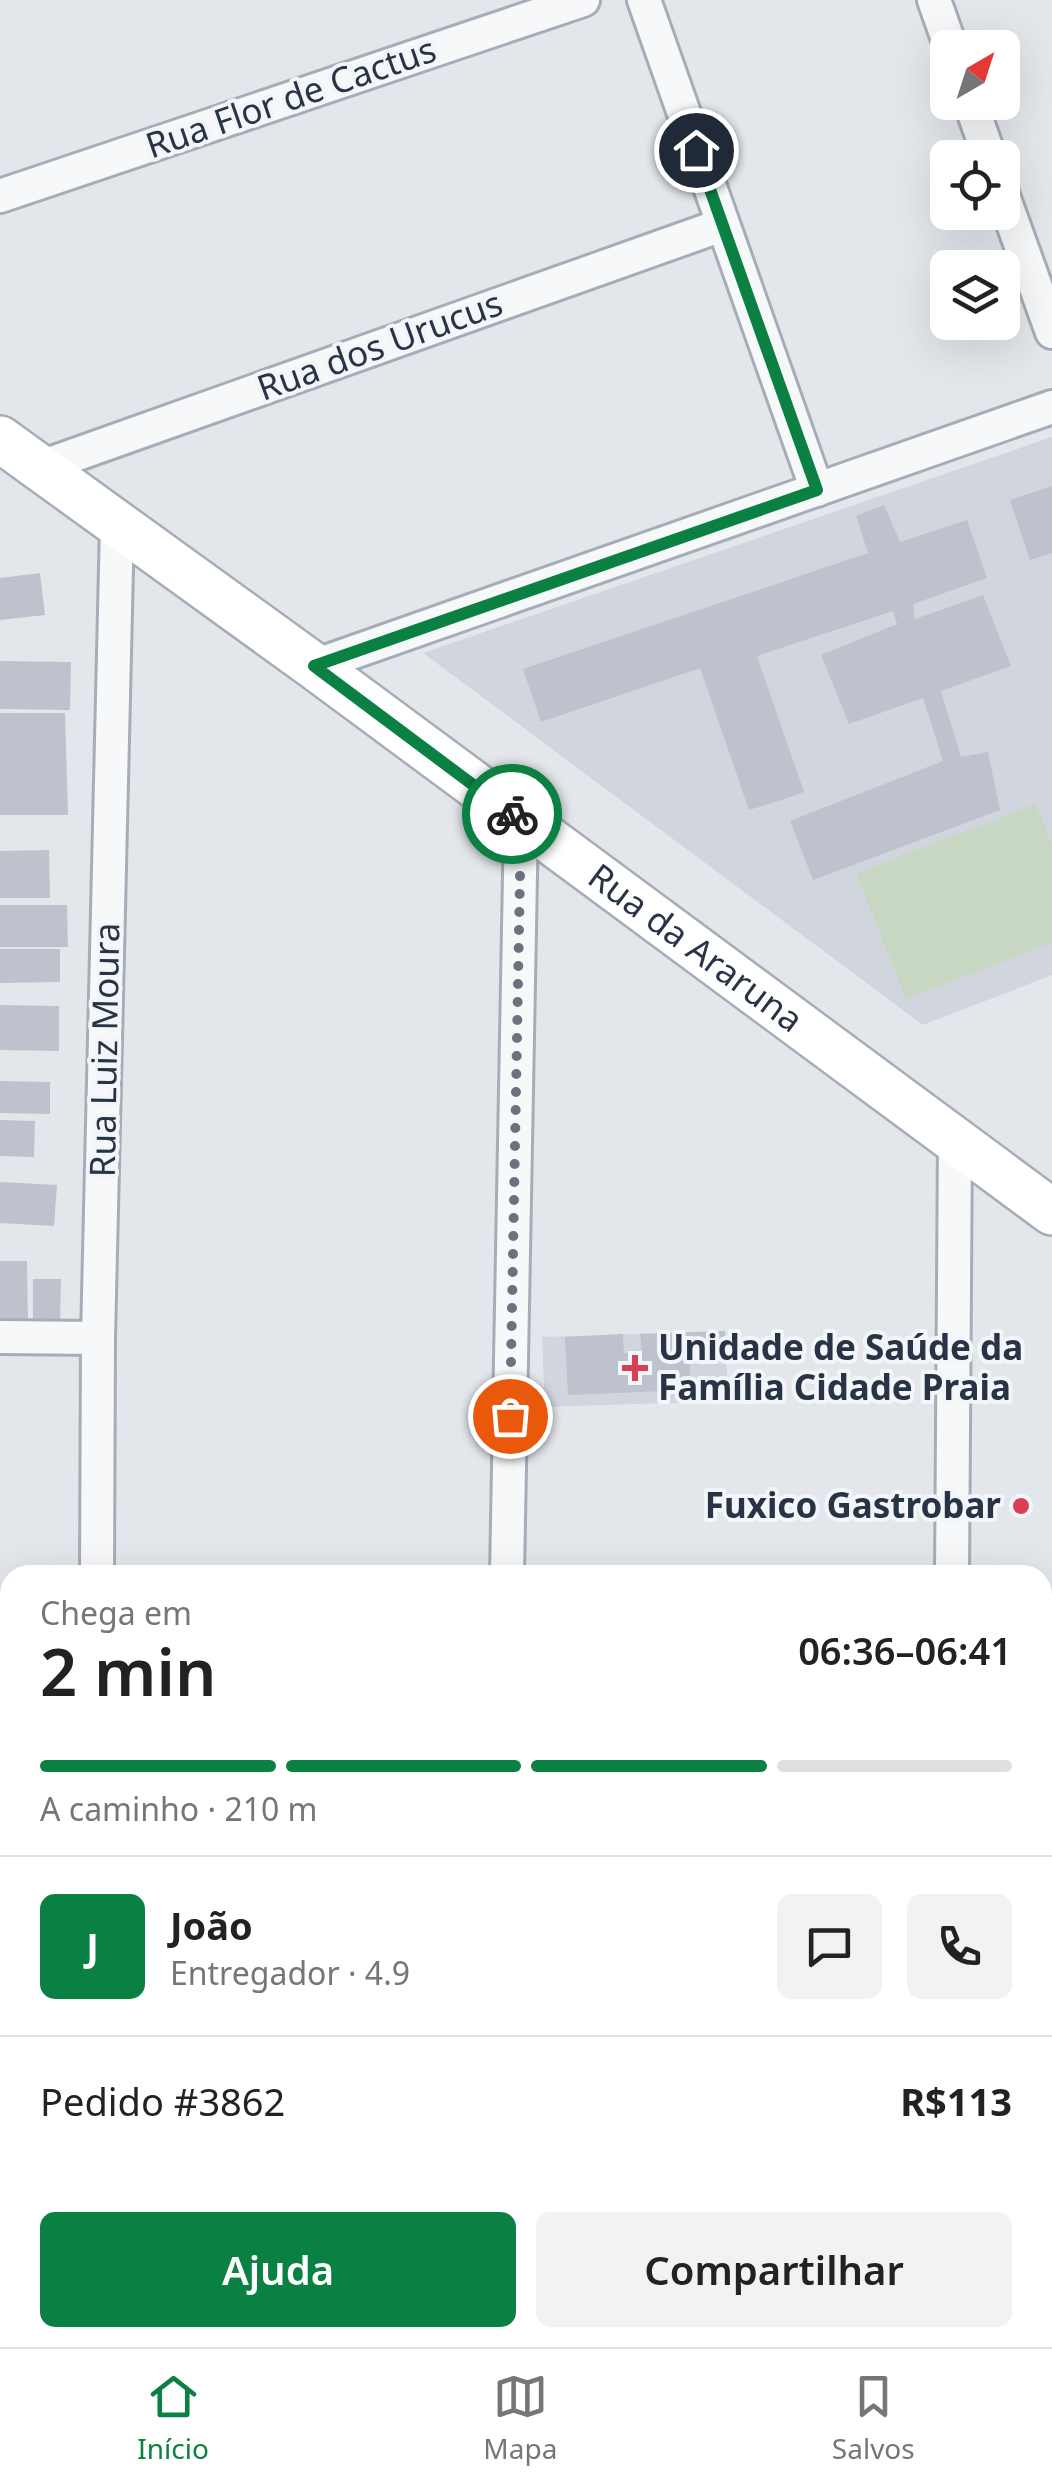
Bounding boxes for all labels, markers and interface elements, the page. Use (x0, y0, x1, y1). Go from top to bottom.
street label: Rua Flor de Cactus (139, 25, 442, 168)
north arrow (930, 30, 1020, 120)
map controls (930, 30, 1020, 340)
pin (654, 108, 739, 193)
icon: home (669, 123, 724, 178)
button: locate (930, 140, 1020, 230)
button: layers (930, 250, 1020, 340)
street label: Rua dos Urucus (250, 278, 509, 411)
courier (462, 764, 562, 864)
icon: bike (485, 787, 540, 842)
street label: Rua da Araruna (580, 852, 813, 1042)
street label: Rua Luiz Moura (78, 922, 129, 1178)
place label: Unidade de Saúde da Família Cidade Praia (658, 1323, 1023, 1410)
marker: Unidade de Saúde da Família Cidade Praia (622, 1355, 648, 1381)
pin (468, 1374, 553, 1459)
icon: bag (483, 1389, 538, 1444)
place label: Fuxico Gastrobar (705, 1481, 1001, 1528)
marker: Fuxico Gastrobar (1010, 1495, 1032, 1517)
text: Chega em (40, 1591, 192, 1634)
text: 06:36–06:41 (798, 1624, 1012, 1676)
text: 2 min (40, 1627, 216, 1715)
text: A caminho · 210 m (40, 1787, 318, 1830)
button: chat (777, 1894, 882, 1999)
button: phone (907, 1894, 1012, 1999)
text: João (170, 1899, 253, 1951)
text: J (86, 1920, 99, 1972)
text: Entregador · 4.9 (170, 1951, 410, 1994)
text: Pedido #3862 (40, 2075, 285, 2127)
text: R$113 (900, 2075, 1012, 2127)
button: Ajuda (40, 2212, 516, 2327)
button: Compartilhar (536, 2212, 1012, 2327)
tab: Início (137, 2369, 209, 2467)
tab: Mapa (483, 2369, 557, 2467)
tab: Salvos (832, 2369, 915, 2467)

